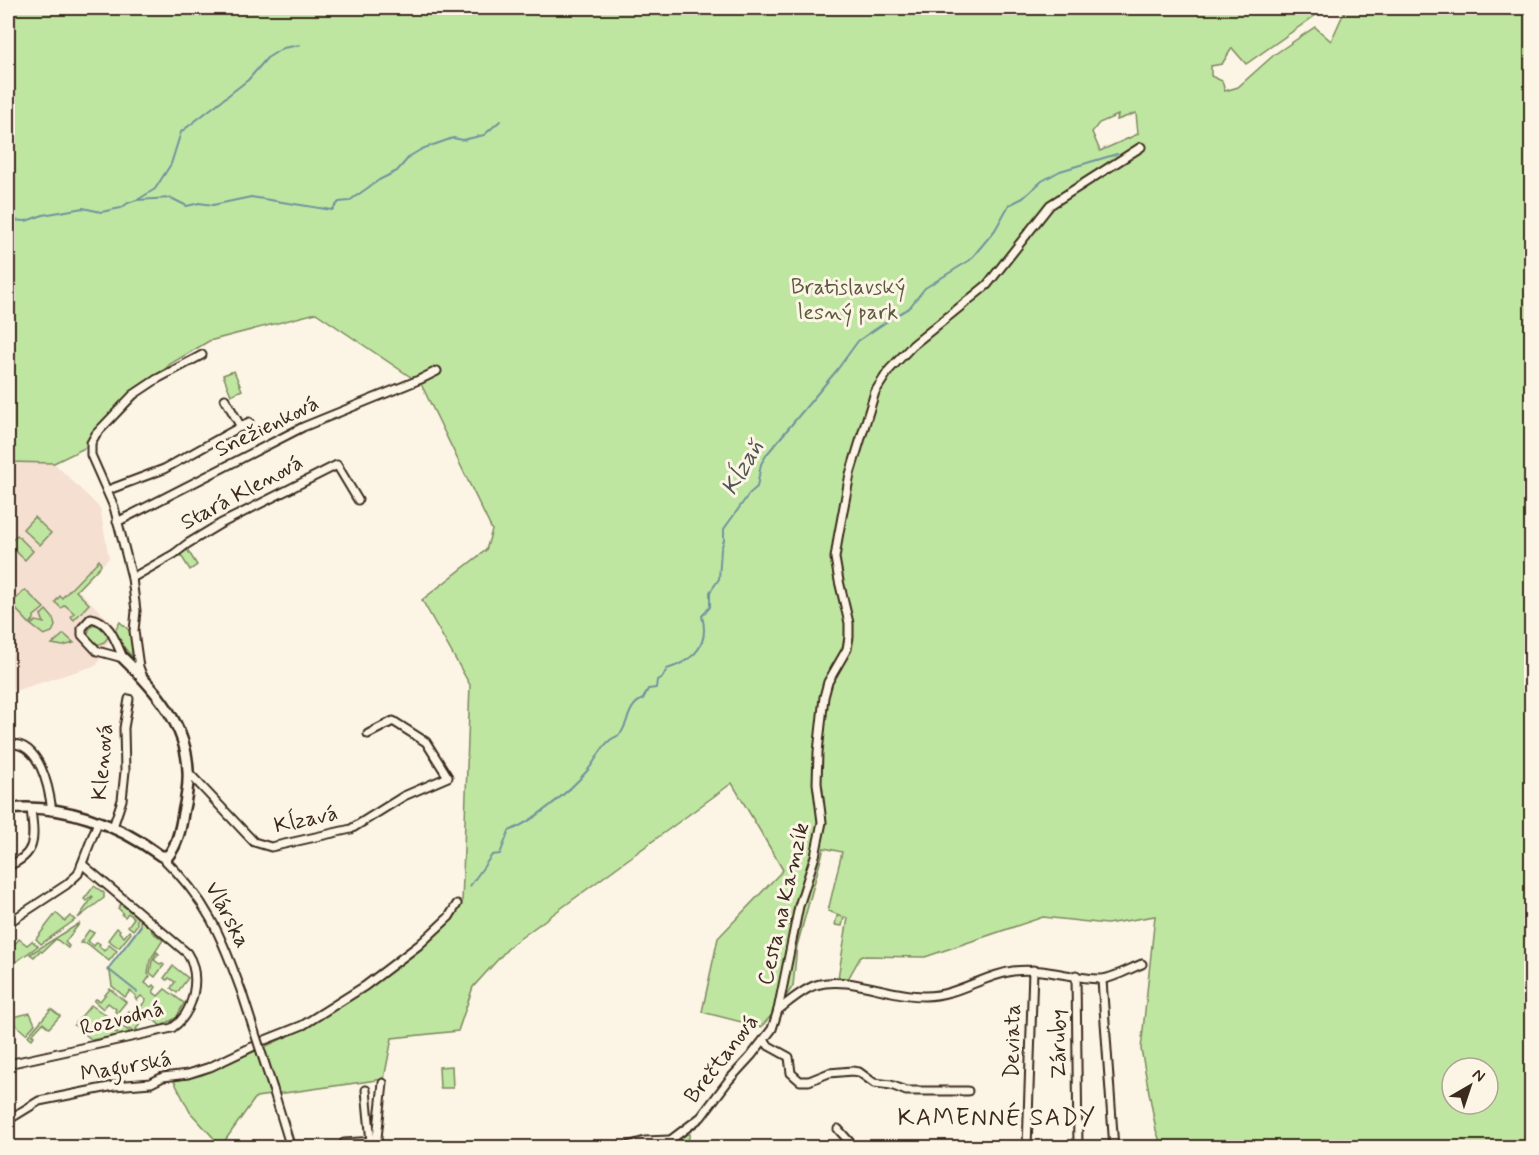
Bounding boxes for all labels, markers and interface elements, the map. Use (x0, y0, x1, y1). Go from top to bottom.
park label: Bratislavský lesný park (791, 274, 905, 327)
street label: Snežienková (210, 390, 324, 464)
water label: Kĺzaň (714, 432, 772, 501)
street label: Stará Klenová (176, 449, 308, 537)
street label: Klenová (86, 723, 120, 801)
street label: Kĺzavá (271, 799, 340, 840)
street label: Cesta na Kamzík (752, 820, 816, 988)
street label: Vlárska (198, 877, 256, 953)
street label: Rozvodná (77, 995, 167, 1043)
street label: Deviata (998, 1004, 1028, 1078)
street label: Brečtanová (679, 1009, 765, 1109)
street label: Záruby (1044, 1009, 1074, 1079)
street label: Magurská (78, 1045, 174, 1092)
north arrow (1440, 1056, 1500, 1116)
text: N (1468, 1064, 1489, 1087)
district label: KAMENNÉ SADY (897, 1101, 1097, 1134)

